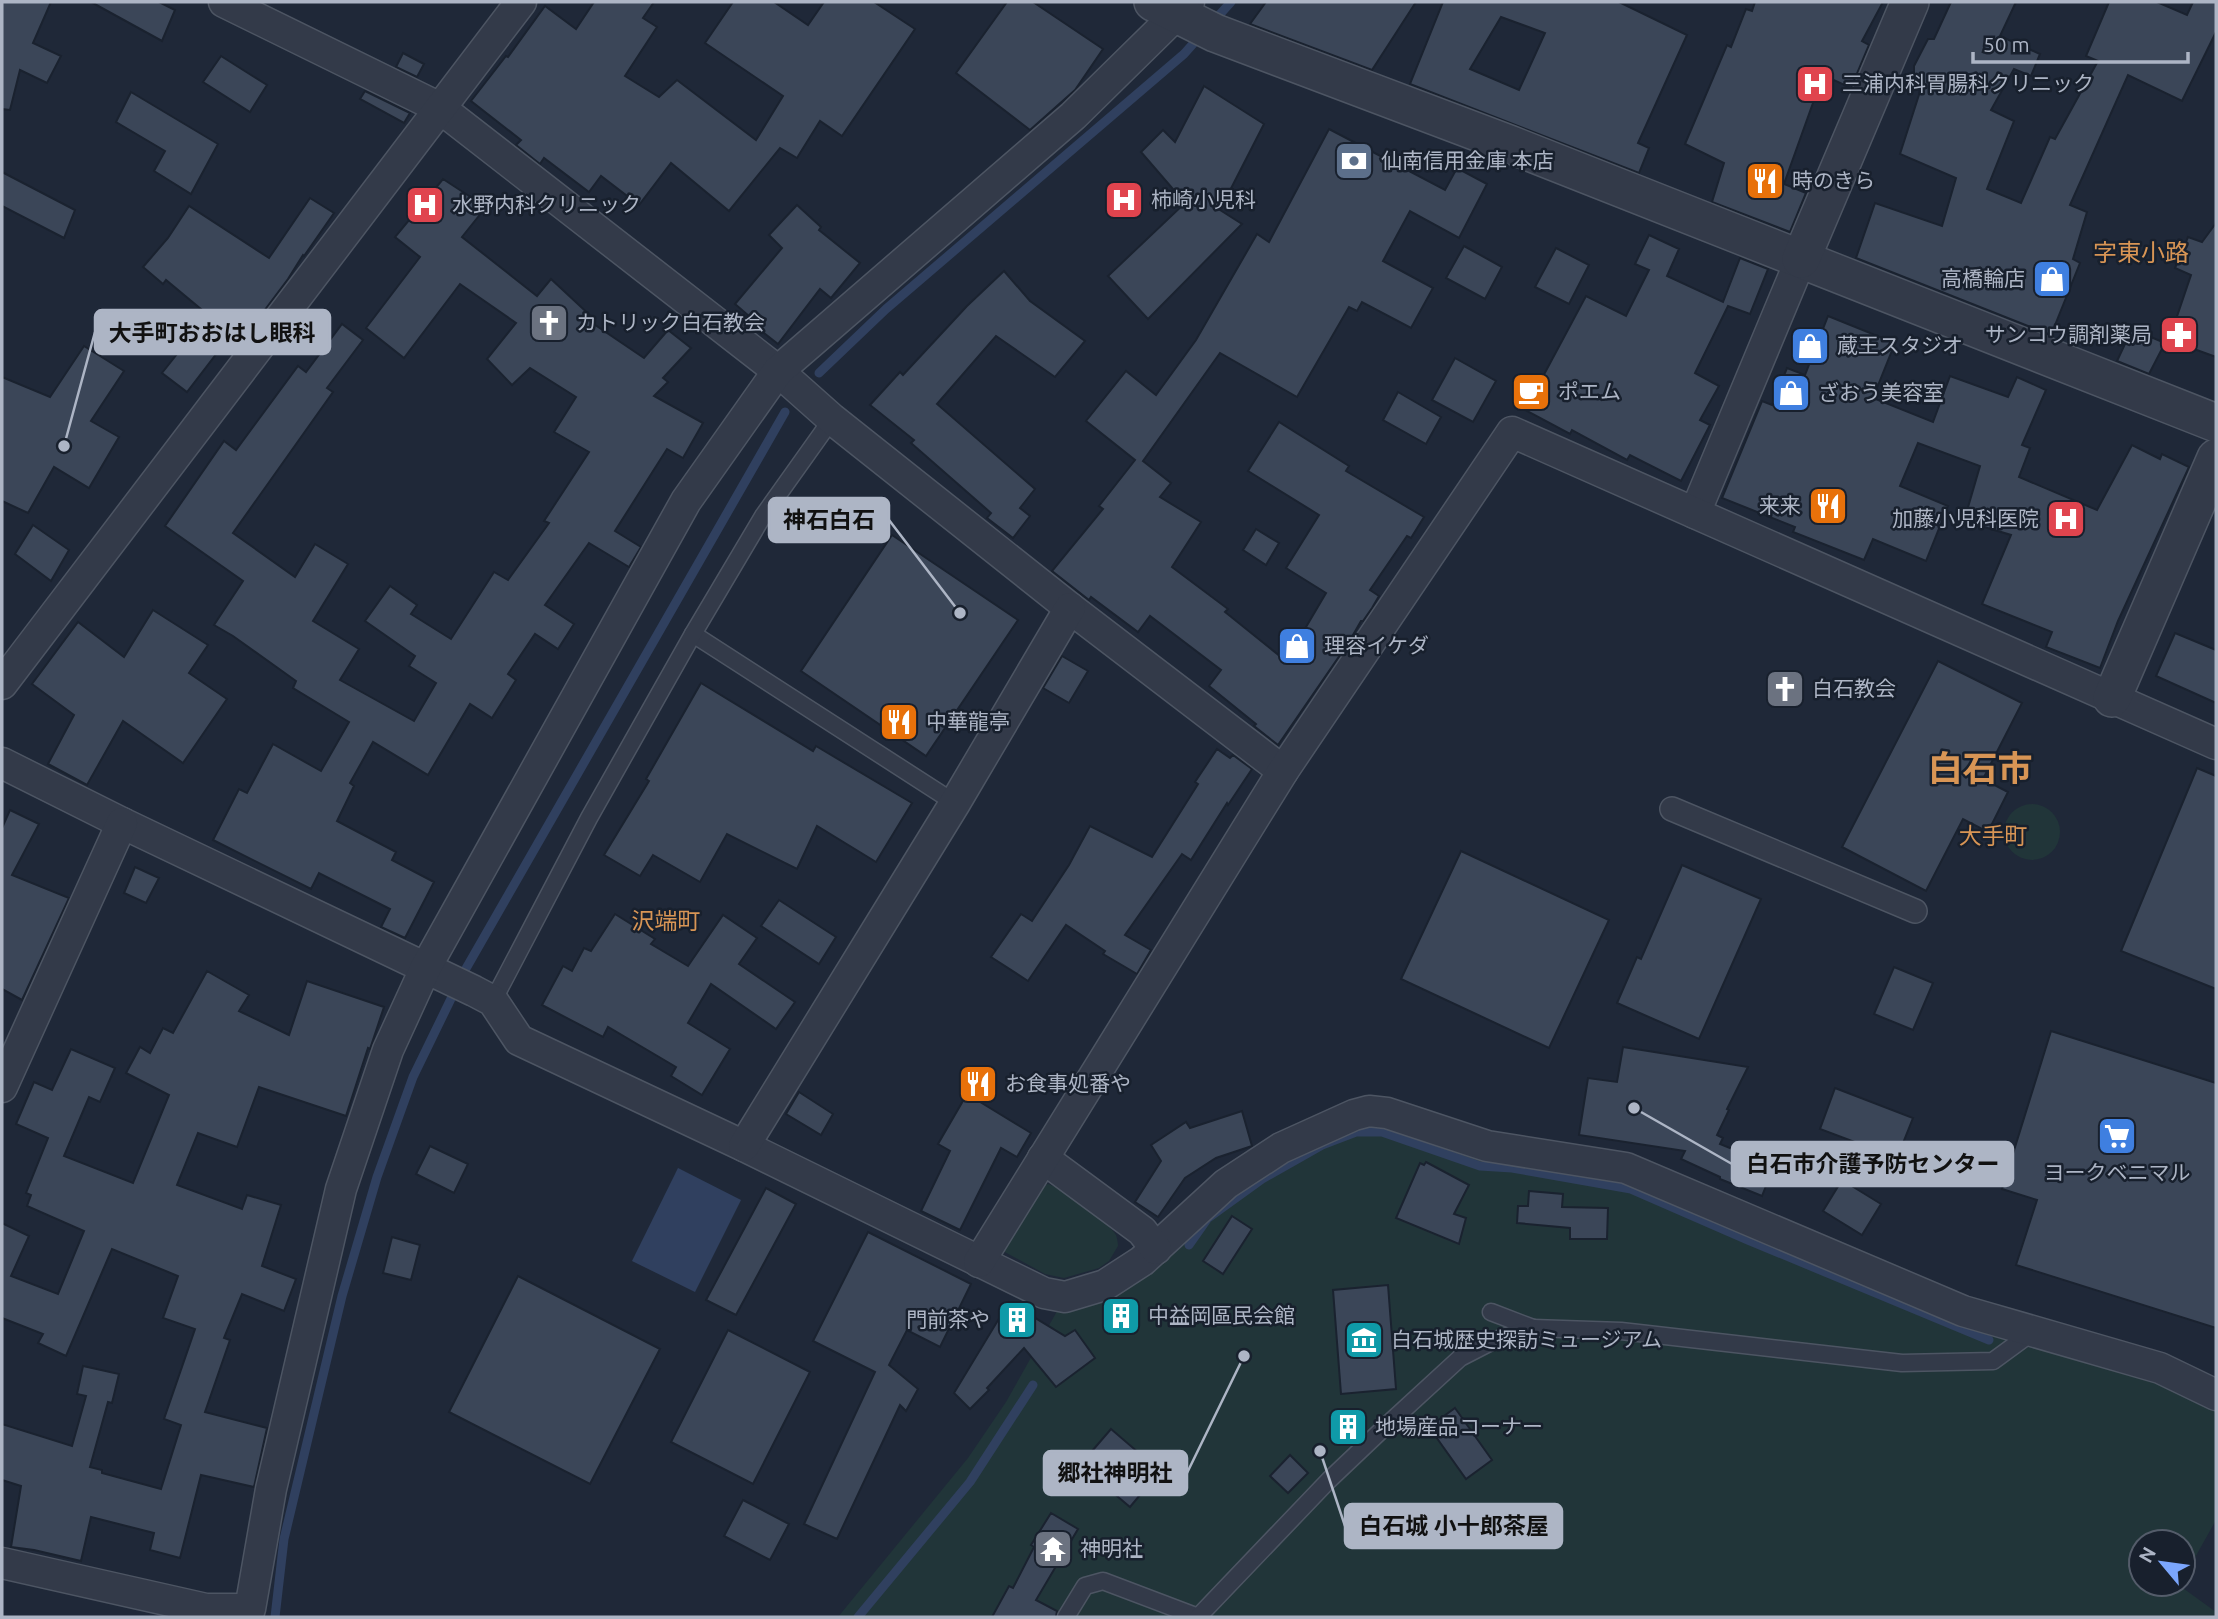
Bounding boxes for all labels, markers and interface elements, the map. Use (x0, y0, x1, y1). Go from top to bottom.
scale bar (1973, 21, 2188, 65)
text: 50 m (1983, 32, 2030, 56)
hospital icon: 三浦内科胃腸科クリニック (1794, 63, 1836, 105)
place label: 三浦内科胃腸科クリニック (1842, 71, 2094, 95)
bank icon: 仙南信用金庫 本店 (1333, 140, 1375, 182)
place label: 仙南信用金庫 本店 (1381, 148, 1554, 172)
restaurant icon: 時のきら (1744, 160, 1786, 202)
place label: 時のきら (1792, 168, 1875, 192)
hospital icon: 柿崎小児科 (1103, 179, 1145, 221)
hospital icon: 水野内科クリニック (404, 184, 446, 226)
place label: 柿崎小児科 (1151, 187, 1256, 211)
place label: 水野内科クリニック (452, 192, 641, 216)
district label: 字東小路 (2093, 239, 2189, 266)
shop icon: 高橋輪店 (2031, 258, 2073, 300)
place label: 高橋輪店 (1941, 266, 2025, 290)
church icon: カトリック白石教会 (528, 302, 570, 344)
callout: 大手町おおはし眼科 (95, 310, 330, 354)
place label: カトリック白石教会 (576, 310, 765, 334)
pharmacy icon: サンコウ調剤薬局 (2158, 314, 2200, 356)
text: 大手町おおはし眼科 (109, 320, 316, 345)
place label: サンコウ調剤薬局 (1985, 322, 2152, 346)
shop icon: 蔵王スタジオ (1789, 325, 1831, 367)
place label: 蔵王スタジオ (1837, 333, 1963, 357)
cafe icon: ポエム (1510, 371, 1552, 413)
shop icon: ざおう美容室 (1770, 372, 1812, 414)
place label: ポエム (1558, 379, 1621, 403)
place label: ざおう美容室 (1818, 380, 1944, 404)
restaurant icon: 来来 (1807, 485, 1849, 527)
place label: 来来 (1759, 493, 1801, 517)
callout: 神石白石 (769, 498, 889, 542)
hospital icon: 加藤小児科医院 (2045, 498, 2087, 540)
place label: 加藤小児科医院 (1892, 506, 2039, 530)
text: 神石白石 (783, 507, 875, 532)
shop icon: 理容イケダ (1276, 625, 1318, 667)
place label: 理容イケダ (1324, 633, 1429, 657)
church icon: 白石教会 (1764, 668, 1806, 710)
place label: 白石教会 (1812, 676, 1896, 700)
restaurant icon: 中華龍亭 (878, 701, 920, 743)
place label: 中華龍亭 (926, 709, 1010, 733)
district label: 白石市 (1927, 748, 2033, 788)
district label: 大手町 (1959, 823, 2028, 848)
district label: 沢端町 (632, 908, 701, 933)
restaurant icon: お食事処番や (957, 1063, 999, 1105)
place label: お食事処番や (1005, 1071, 1131, 1095)
supermarket icon: ヨークベニマル (2096, 1115, 2138, 1157)
callout: 白石市介護予防センター (1732, 1142, 2013, 1186)
text: 白石市介護予防センター (1747, 1151, 2000, 1176)
place label: ヨークベニマル (2044, 1160, 2191, 1184)
building icon: 中益岡區民会館 (1100, 1295, 1142, 1337)
building icon: 門前茶や (996, 1299, 1038, 1341)
place label: 中益岡區民会館 (1148, 1303, 1295, 1327)
place label: 門前茶や (906, 1307, 990, 1331)
museum icon: 白石城歴史探訪ミュージアム (1343, 1319, 1385, 1361)
place label: 白石城歴史探訪ミュージアム (1391, 1327, 1662, 1351)
building icon: 地場産品コーナー (1327, 1406, 1369, 1448)
place label: 地場産品コーナー (1375, 1414, 1543, 1438)
callout: 郷社神明社 (1044, 1451, 1187, 1495)
text: 郷社神明社 (1058, 1460, 1173, 1485)
callout: 白石城 小十郎茶屋 (1345, 1504, 1562, 1548)
text: 白石城 小十郎茶屋 (1359, 1513, 1549, 1538)
temple icon: 神明社 (1032, 1528, 1074, 1570)
north arrow (2127, 1528, 2197, 1598)
place label: 神明社 (1080, 1536, 1143, 1560)
text: N (2134, 1543, 2160, 1566)

